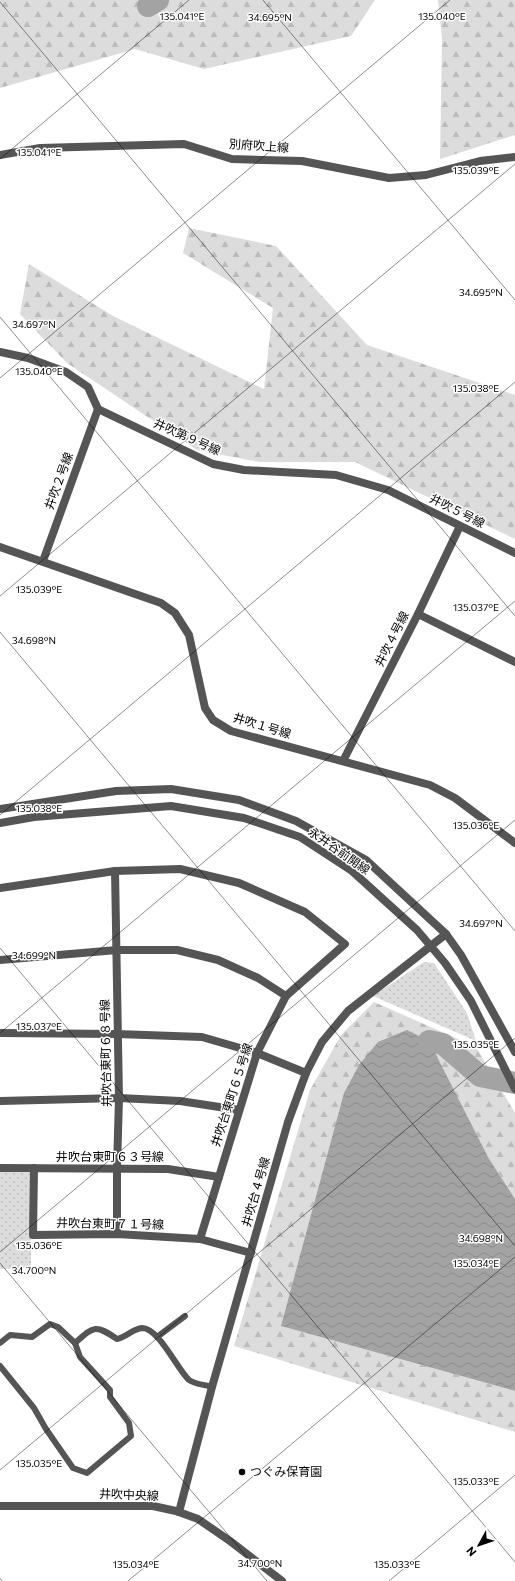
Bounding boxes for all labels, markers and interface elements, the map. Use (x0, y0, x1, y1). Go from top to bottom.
text: 135.041°E (160, 10, 205, 22)
text: 135.040°E (418, 10, 466, 22)
text: 34.695°N (248, 11, 292, 23)
street label: 別府吹上線 (229, 136, 289, 154)
text: 135.041°E (17, 146, 62, 158)
text: 135.039°E (453, 164, 499, 176)
text: 34.695°N (459, 286, 503, 298)
text: 34.697°N (12, 318, 56, 330)
text: 135.040°E (15, 365, 63, 377)
text: 135.038°E (453, 382, 499, 394)
street label: 井吹第９号線 (152, 415, 223, 457)
street label: 井吹２号線 (41, 450, 75, 511)
street label: 井吹５号線 (428, 490, 487, 530)
text: 135.039°E (16, 583, 62, 595)
text: 135.037°E (453, 601, 499, 613)
street label: 井吹４号線 (371, 609, 411, 668)
text: 34.698°N (12, 634, 56, 646)
street label: 井吹１号線 (232, 710, 293, 741)
text: 135.038°E (16, 802, 62, 814)
text: 135.036°E (453, 819, 499, 831)
street label: 永井谷前開線 (306, 824, 373, 877)
text: 34.697°N (459, 917, 503, 929)
text: 34.699°N (12, 949, 56, 961)
street label: 井吹台東町６８号線 (97, 999, 113, 1107)
text: 135.037°E (16, 1020, 62, 1032)
text: 135.035°E (453, 1038, 499, 1050)
street label: 井吹台東町６５号線 (208, 1041, 254, 1148)
street label: 井吹台東町６３号線 (56, 1149, 164, 1163)
street label: 井吹台４号線 (238, 1155, 272, 1228)
street label: 井吹台東町７１号線 (56, 1215, 164, 1231)
text: 34.698°N (459, 1232, 503, 1244)
text: 135.036°E (16, 1239, 62, 1251)
text: 135.034°E (453, 1257, 499, 1269)
text: 34.700°N (12, 1264, 56, 1276)
text: 135.035°E (16, 1457, 62, 1469)
place label: つぐみ保育園 (250, 1464, 322, 1478)
marker: つぐみ保育園 (237, 1467, 247, 1477)
text: 135.033°E (453, 1475, 499, 1487)
street label: 井吹中央線 (99, 1486, 159, 1502)
north arrow (459, 1525, 499, 1565)
text: N (463, 1544, 479, 1559)
text: 34.700°N (238, 1557, 282, 1569)
text: 135.034°E (113, 1558, 159, 1570)
text: 135.033°E (374, 1558, 420, 1570)

